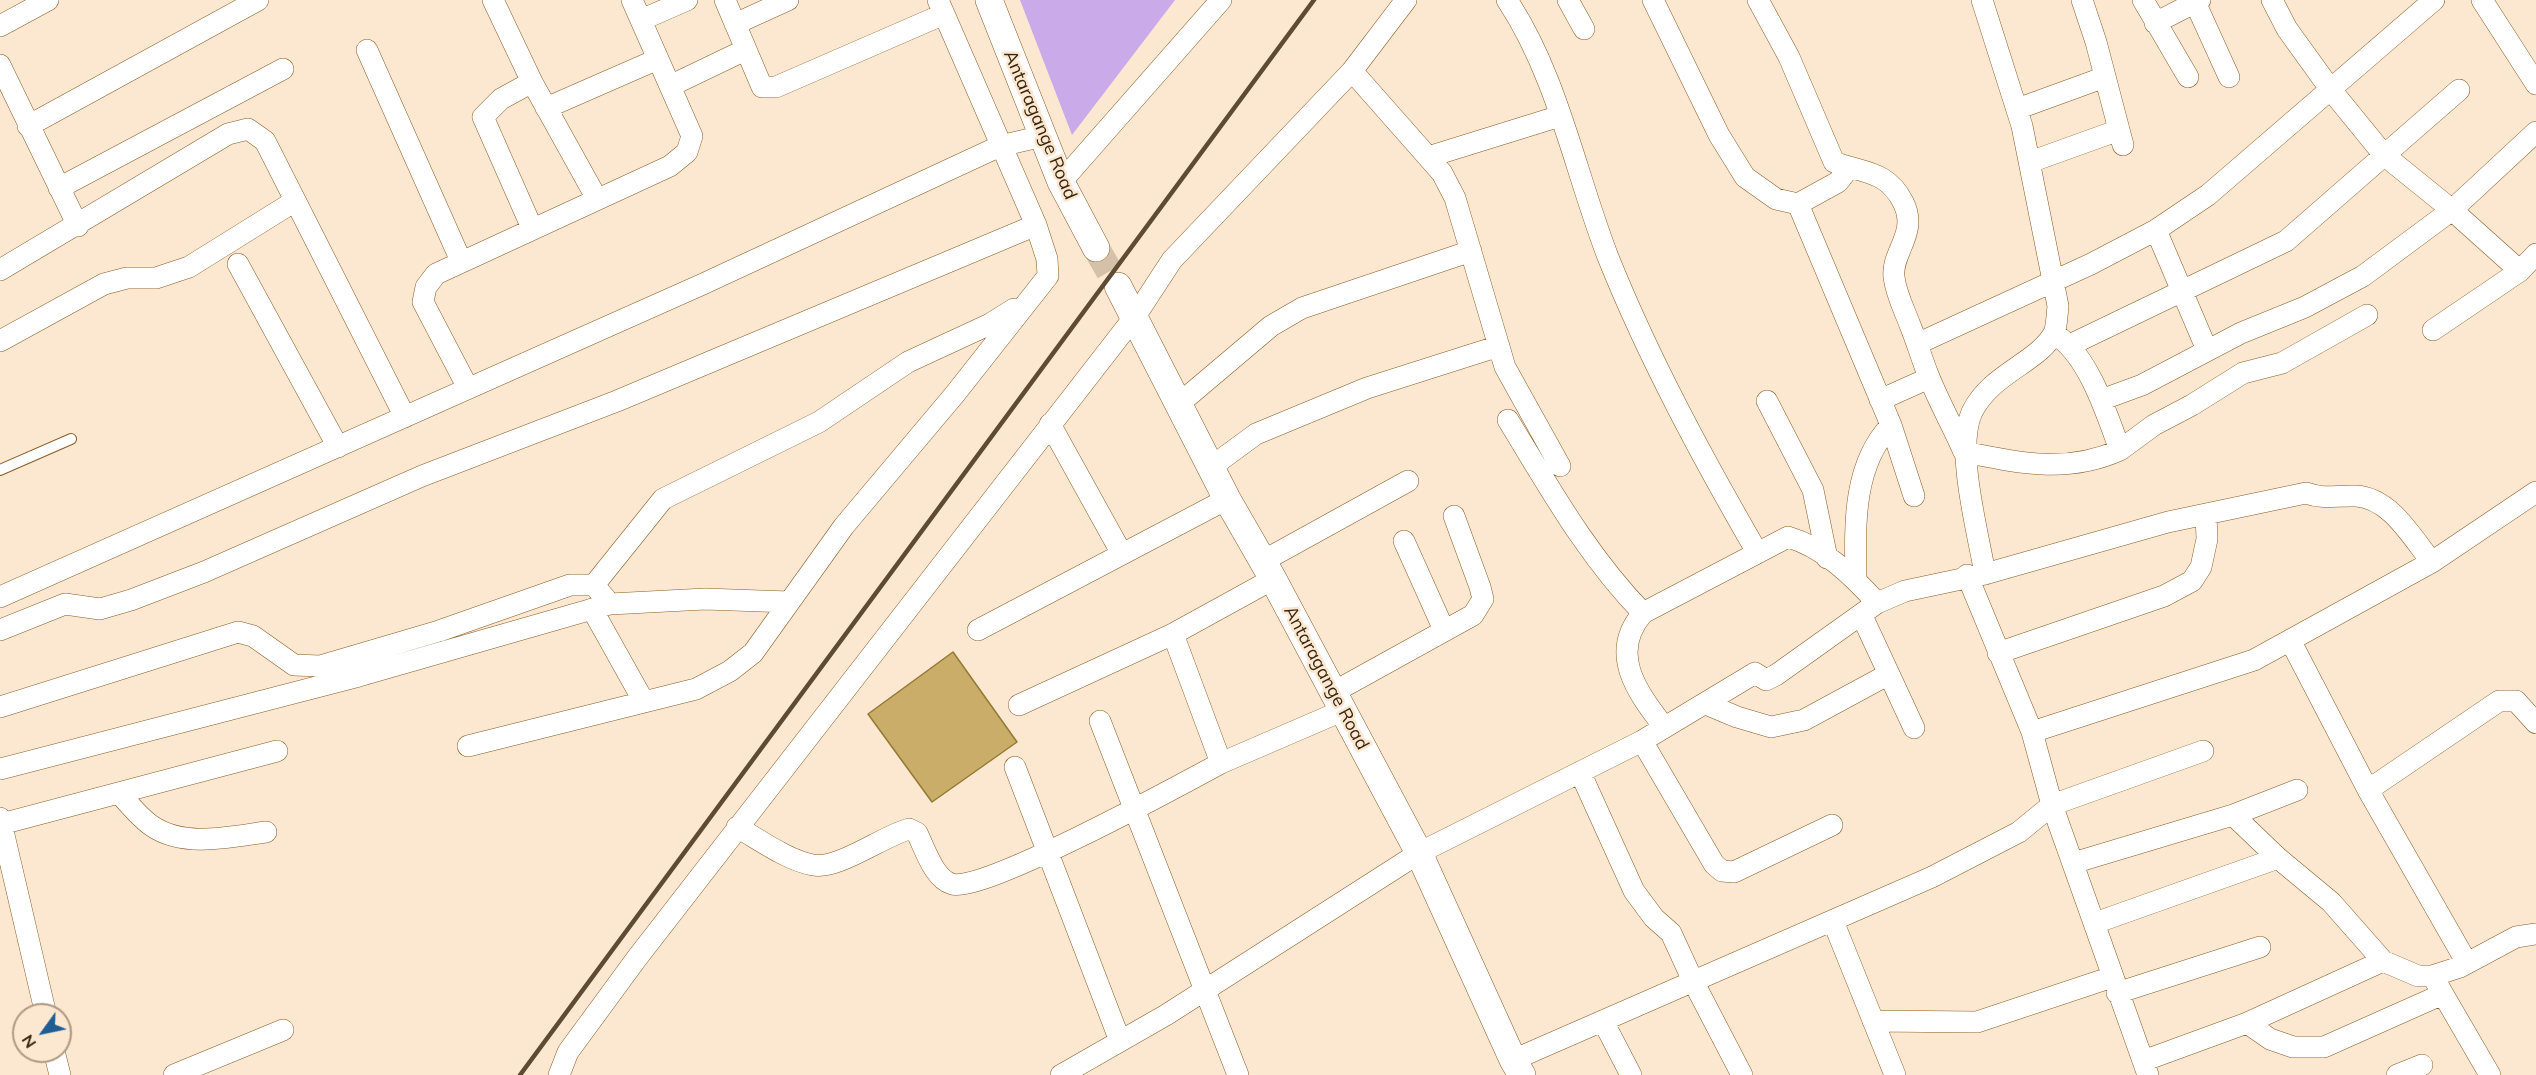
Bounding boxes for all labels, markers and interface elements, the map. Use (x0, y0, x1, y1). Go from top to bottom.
street label: Antaragange Road (999, 47, 1081, 203)
street label: Antaragange Road (1279, 602, 1373, 754)
north arrow (12, 1003, 72, 1063)
text: N (17, 1031, 40, 1052)

